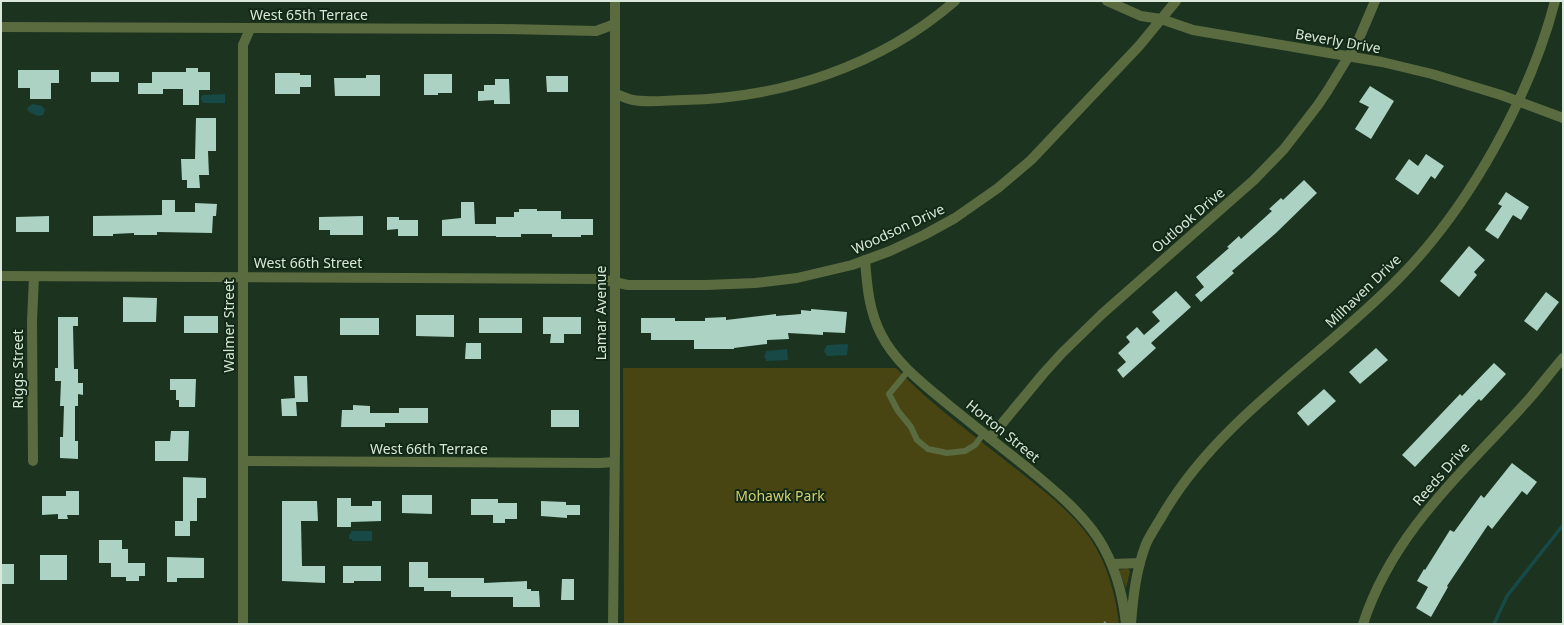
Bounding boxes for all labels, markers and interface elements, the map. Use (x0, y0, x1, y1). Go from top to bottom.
street label: West 65th Terrace (250, 5, 368, 24)
street label: Beverly Drive (1294, 24, 1382, 57)
street label: Outlook Drive (1147, 183, 1228, 257)
street label: Woodson Drive (848, 199, 947, 258)
street label: Milhaven Drive (1321, 250, 1405, 332)
street label: West 66th Street (254, 253, 362, 272)
street label: Lamar Avenue (591, 266, 610, 360)
street label: Walmer Street (219, 279, 238, 373)
street label: Riggs Street (8, 330, 27, 408)
street label: Horton Street (963, 395, 1044, 466)
street label: Reeds Drive (1408, 438, 1473, 509)
street label: West 66th Terrace (370, 439, 488, 458)
park label: Mohawk Park (735, 486, 825, 505)

